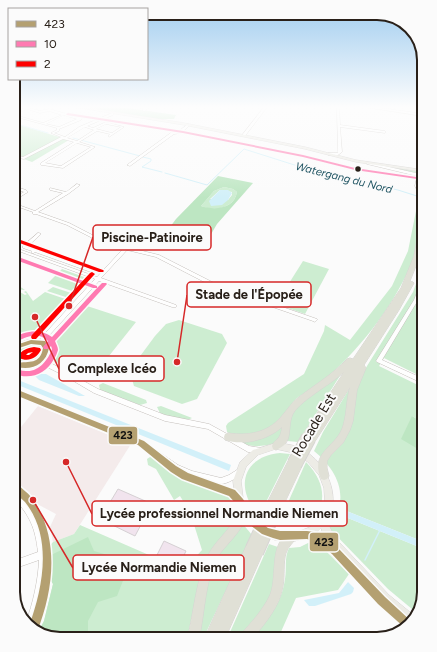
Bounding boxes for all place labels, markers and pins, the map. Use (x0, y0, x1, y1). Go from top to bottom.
unlabelled marker (353, 164, 363, 174)
callout: Piscine-Patinoire (93, 225, 211, 250)
callout: Stade de l'Épopée (187, 282, 311, 307)
callout: Complexe Icéo (59, 356, 164, 381)
callout: Lycée professionnel Normandie Niemen (92, 501, 347, 526)
callout: Lycée Normandie Niemen (73, 555, 244, 580)

